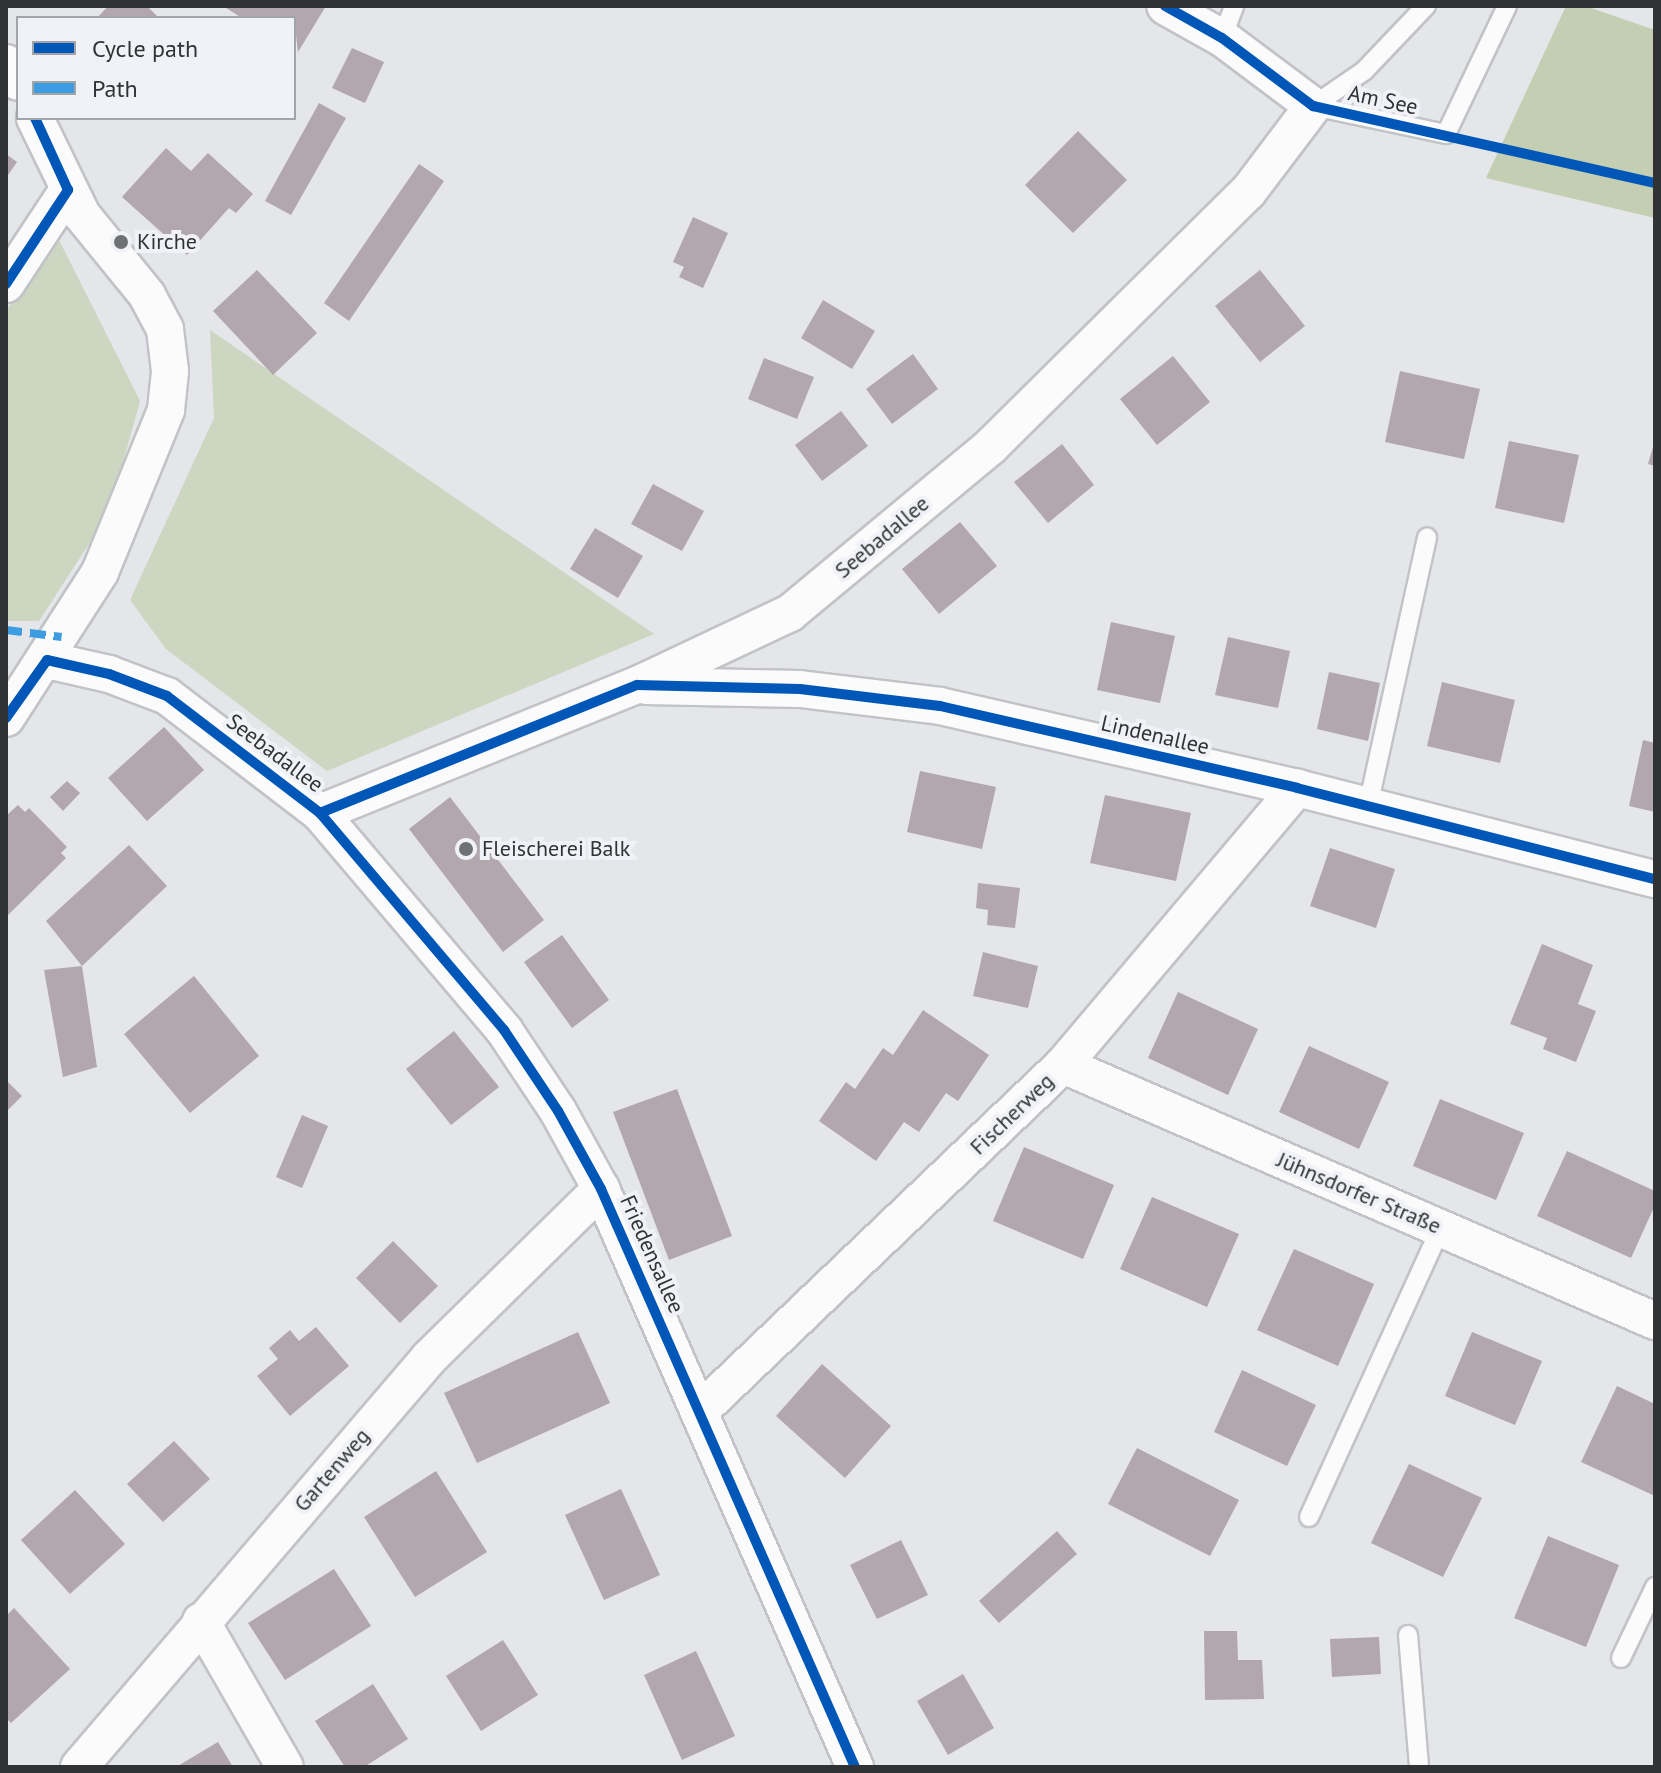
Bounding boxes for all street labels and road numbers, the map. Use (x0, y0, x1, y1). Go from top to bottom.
street label: Am See (1346, 80, 1420, 120)
street label: Seebadallee (830, 490, 934, 584)
street label: Seebadallee (221, 708, 329, 798)
street label: Lindenallee (1098, 710, 1212, 760)
street label: Fischerweg (965, 1068, 1059, 1160)
street label: Jühnsdorfer Straße (1273, 1147, 1445, 1239)
street label: Friedensallee (614, 1191, 690, 1317)
street label: Gartenweg (289, 1423, 375, 1517)

